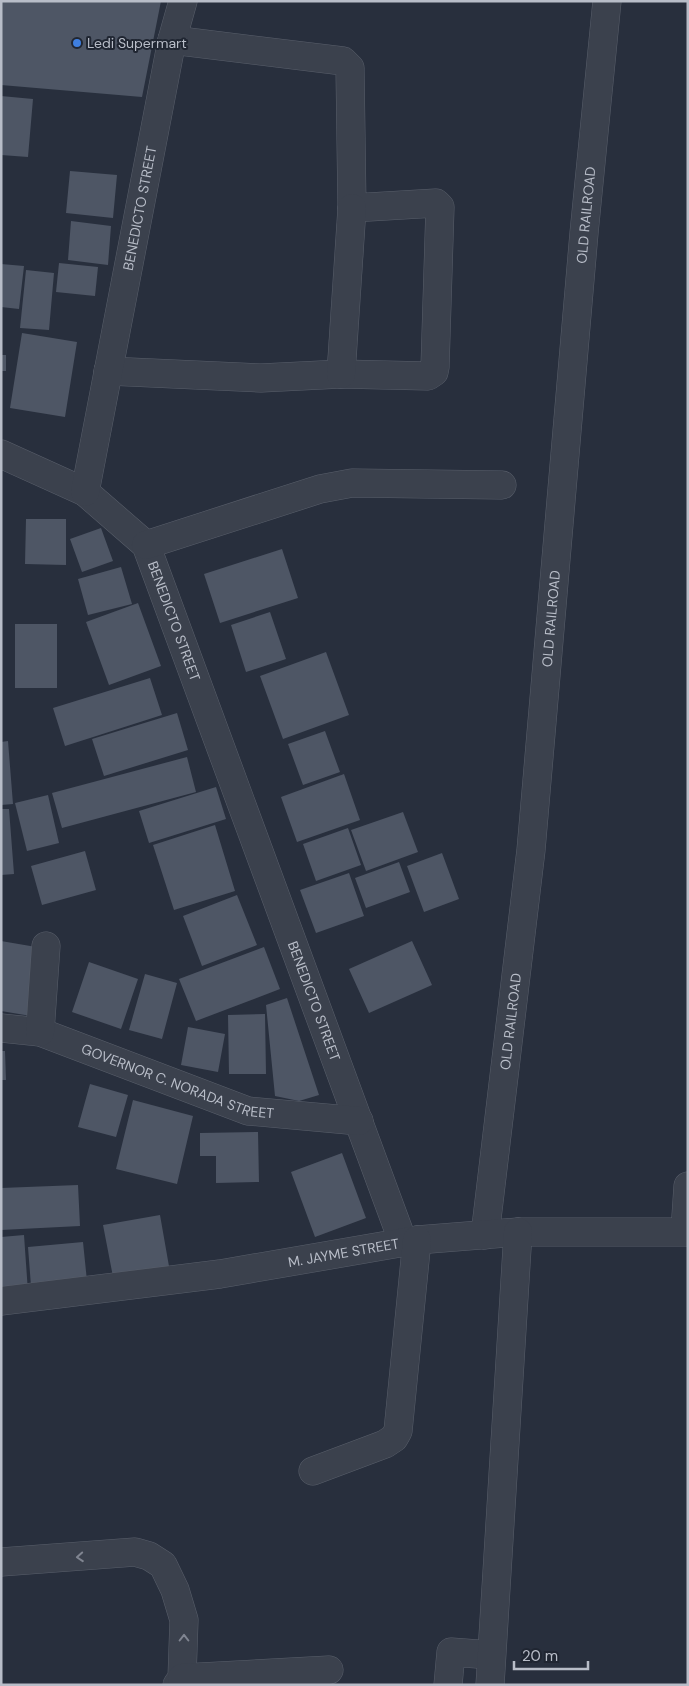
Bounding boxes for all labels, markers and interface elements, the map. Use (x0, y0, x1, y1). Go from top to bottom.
place label: Ledi Supermart (87, 34, 187, 52)
marker: Ledi Supermart (71, 37, 83, 49)
street label: BENEDICTO STREET (119, 144, 160, 272)
street label: OLD RAILROAD (572, 166, 600, 264)
street label: BENEDICTO STREET (144, 559, 204, 684)
street label: OLD RAILROAD (538, 569, 564, 668)
street label: BENEDICTO STREET (284, 939, 344, 1064)
street label: OLD RAILROAD (496, 972, 525, 1071)
street label: GOVERNOR C. NORADA STREET (79, 1040, 275, 1122)
street label: M. JAYME STREET (287, 1234, 401, 1271)
one-way arrow (76, 1551, 84, 1562)
one-way arrow (179, 1633, 189, 1641)
scale bar (514, 1638, 588, 1670)
text: 20 m (522, 1646, 558, 1666)

